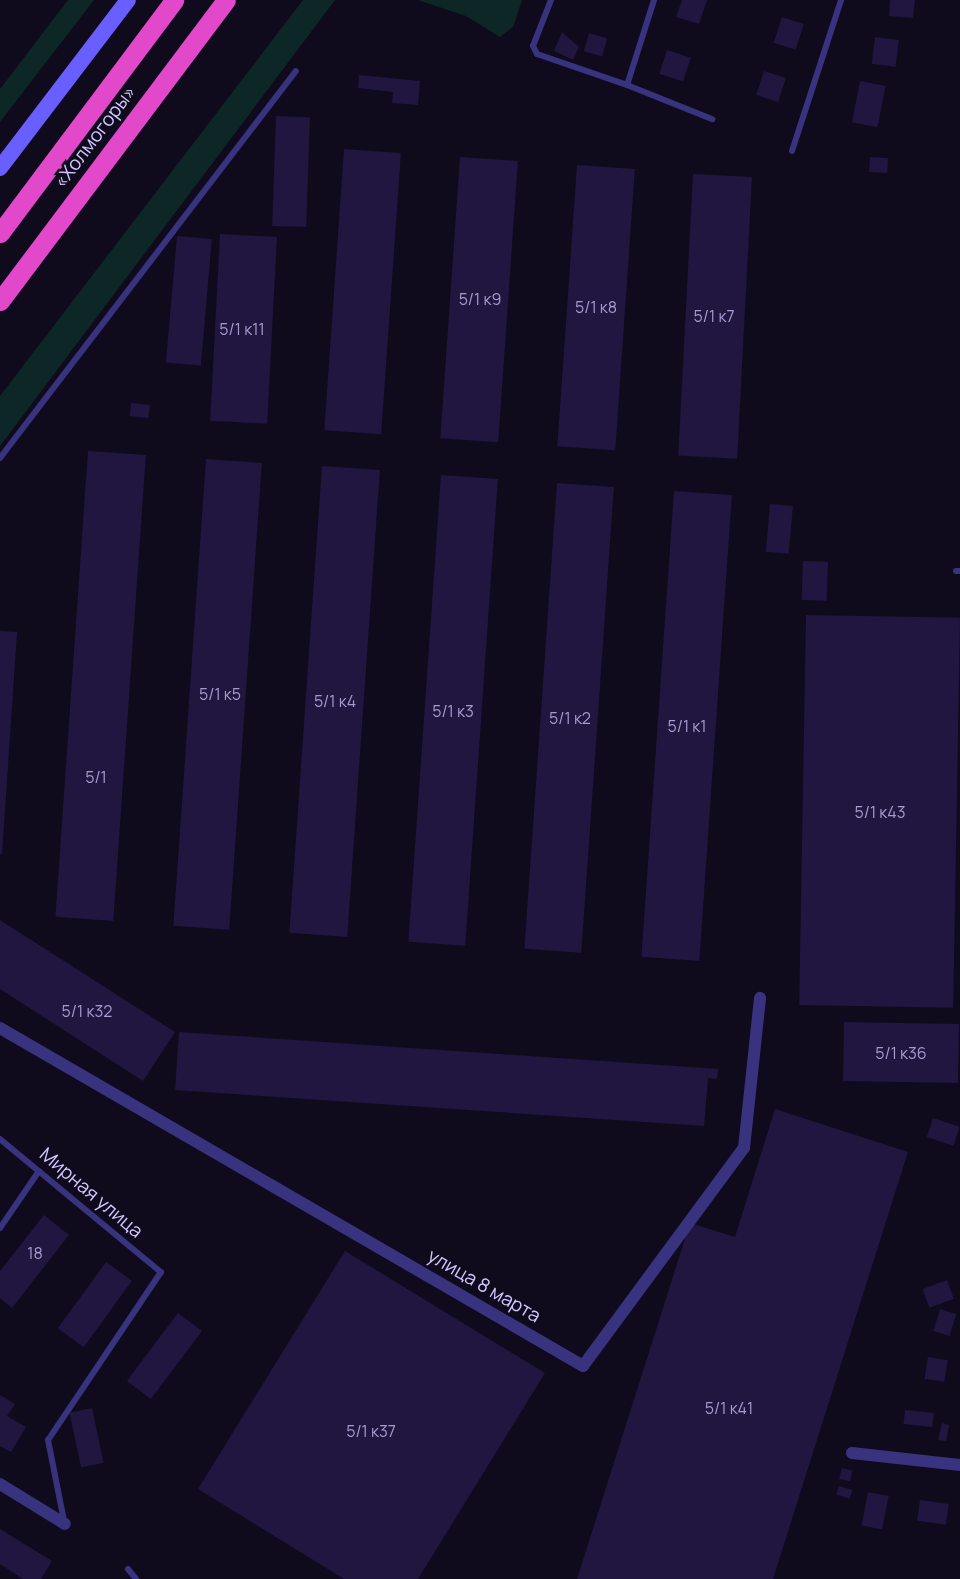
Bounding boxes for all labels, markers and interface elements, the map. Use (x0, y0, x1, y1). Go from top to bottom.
street label: «Холмогоры» (49, 81, 141, 193)
house number: 5/1 к9 (459, 289, 501, 309)
house number: 5/1 к8 (575, 297, 617, 317)
house number: 5/1 к7 (694, 306, 734, 326)
house number: 5/1 к11 (219, 319, 265, 339)
house number: 5/1 к5 (199, 684, 241, 704)
house number: 5/1 к4 (314, 691, 356, 711)
house number: 5/1 к3 (432, 701, 474, 721)
house number: 5/1 к2 (549, 708, 591, 728)
house number: 5/1 к1 (667, 716, 707, 736)
house number: 5/1 (85, 767, 107, 787)
house number: 5/1 к43 (854, 802, 906, 822)
house number: 5/1 к32 (62, 1001, 112, 1021)
house number: 5/1 к36 (875, 1043, 927, 1063)
street label: Мирная улица (35, 1143, 147, 1243)
house number: 18 (27, 1243, 43, 1263)
street label: улица 8 марта (423, 1244, 545, 1328)
house number: 5/1 к41 (705, 1398, 753, 1418)
house number: 5/1 к37 (346, 1421, 396, 1441)

